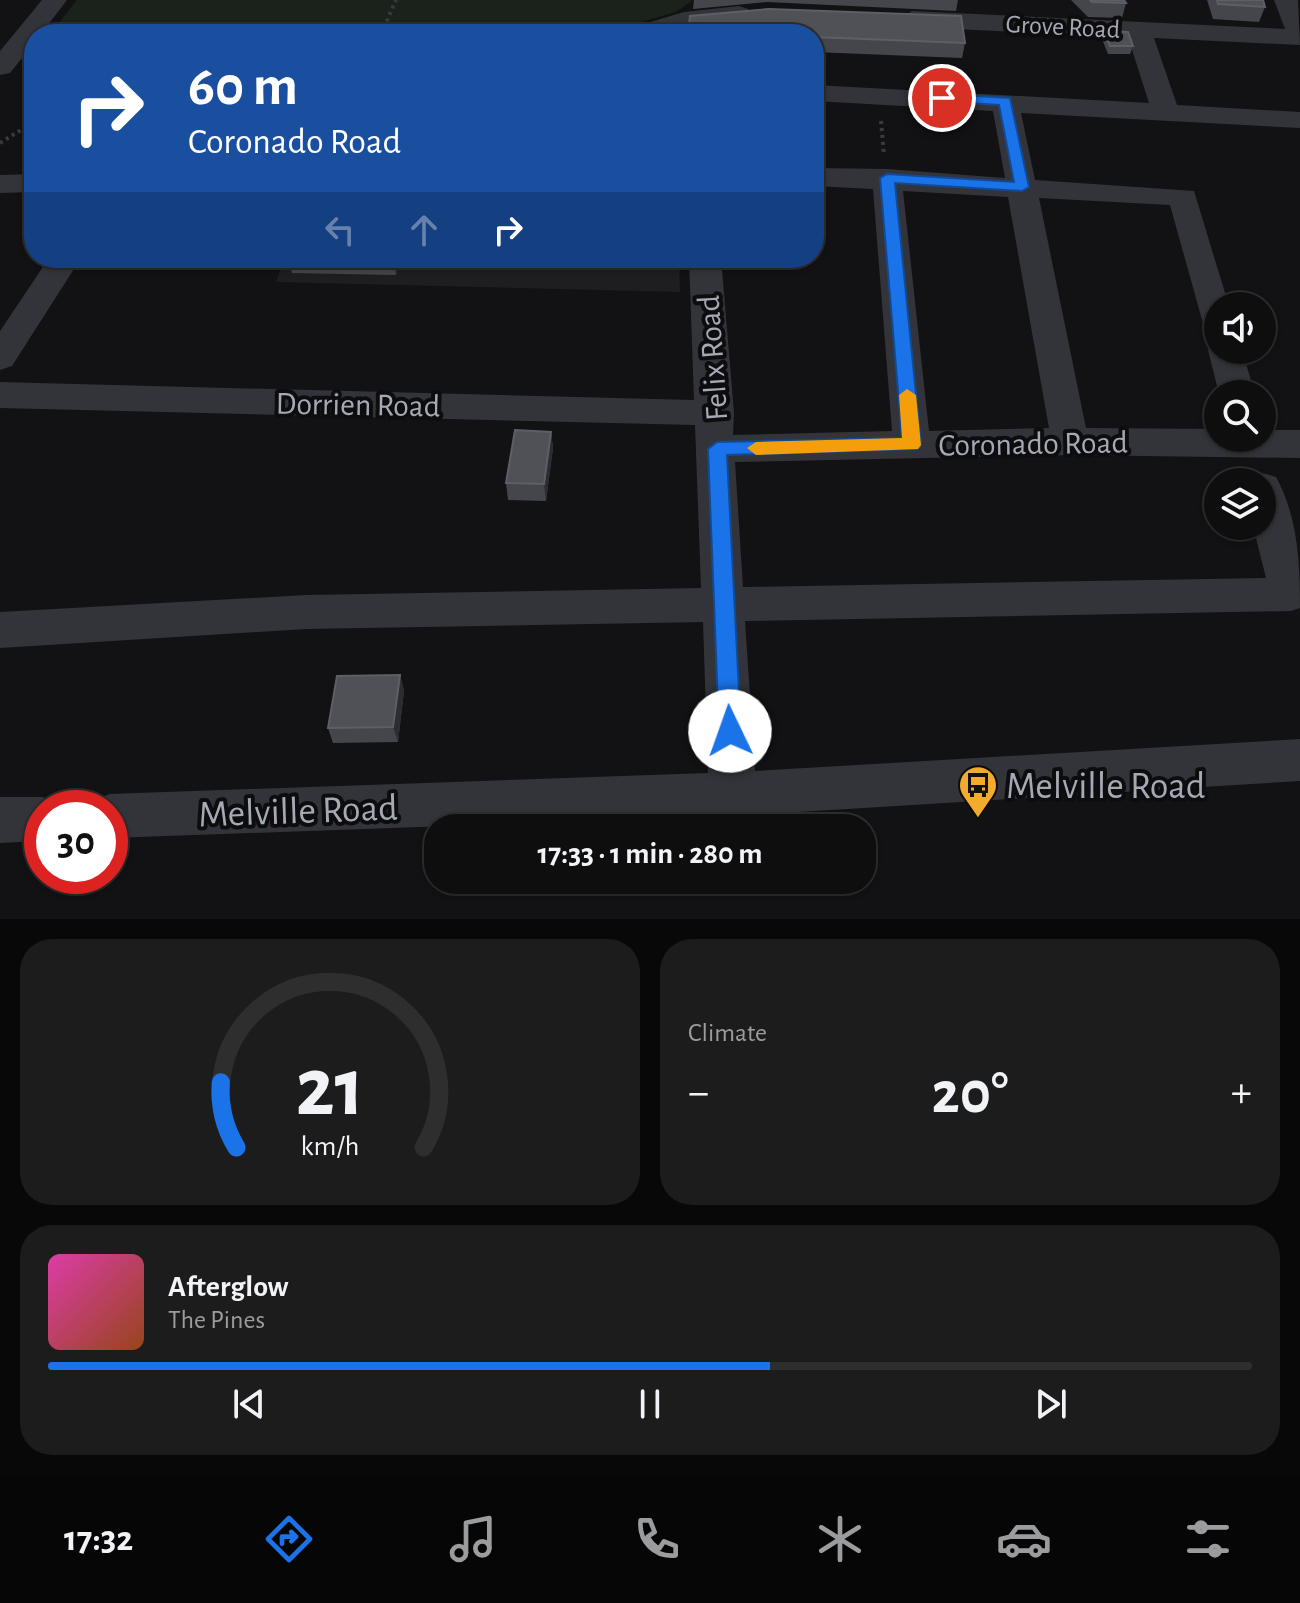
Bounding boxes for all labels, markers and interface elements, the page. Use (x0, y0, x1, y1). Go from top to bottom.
street label: Grove Road (1005, 11, 1121, 43)
icon: right (56, 56, 160, 160)
text: 60 m (188, 59, 298, 115)
pin (908, 64, 976, 132)
icon: arrive (920, 76, 964, 120)
text: Coronado Road (188, 124, 401, 160)
icon: left (318, 208, 362, 252)
icon: ahead (402, 208, 446, 252)
icon: right (486, 208, 530, 252)
map controls (1204, 292, 1276, 540)
button: sound (1204, 292, 1276, 364)
street label: Felix Road (693, 294, 733, 422)
button: search (1204, 380, 1276, 452)
street label: Dorrien Road (275, 388, 441, 422)
street label: Coronado Road (938, 426, 1128, 462)
button: layers (1204, 468, 1276, 540)
position arrow (688, 689, 772, 773)
bus stop icon: Melville Road (957, 764, 999, 819)
place label: Melville Road (1006, 768, 1206, 806)
speed limit sign: 30 (24, 790, 128, 894)
street label: Melville Road (198, 790, 398, 834)
text: 17:33 · 1 min · 280 m (538, 839, 762, 869)
text: Climate (688, 1020, 767, 1046)
text: 21 (295, 1047, 365, 1131)
text: 20° (931, 1064, 1009, 1124)
text: − (688, 1071, 709, 1115)
text: + (1231, 1071, 1252, 1115)
text: km/h (301, 1132, 359, 1161)
text: Afterglow (168, 1272, 289, 1302)
text: The Pines (168, 1307, 265, 1333)
icon: previous (227, 1382, 271, 1426)
icon: pause (628, 1382, 672, 1426)
icon: next (1029, 1382, 1073, 1426)
icon: directions (261, 1511, 317, 1567)
icon: music (445, 1511, 501, 1567)
icon: phone (629, 1511, 685, 1567)
icon: climate (812, 1511, 868, 1567)
icon: car (996, 1511, 1052, 1567)
icon: filters (1180, 1511, 1236, 1567)
text: 17:32 (64, 1521, 133, 1557)

